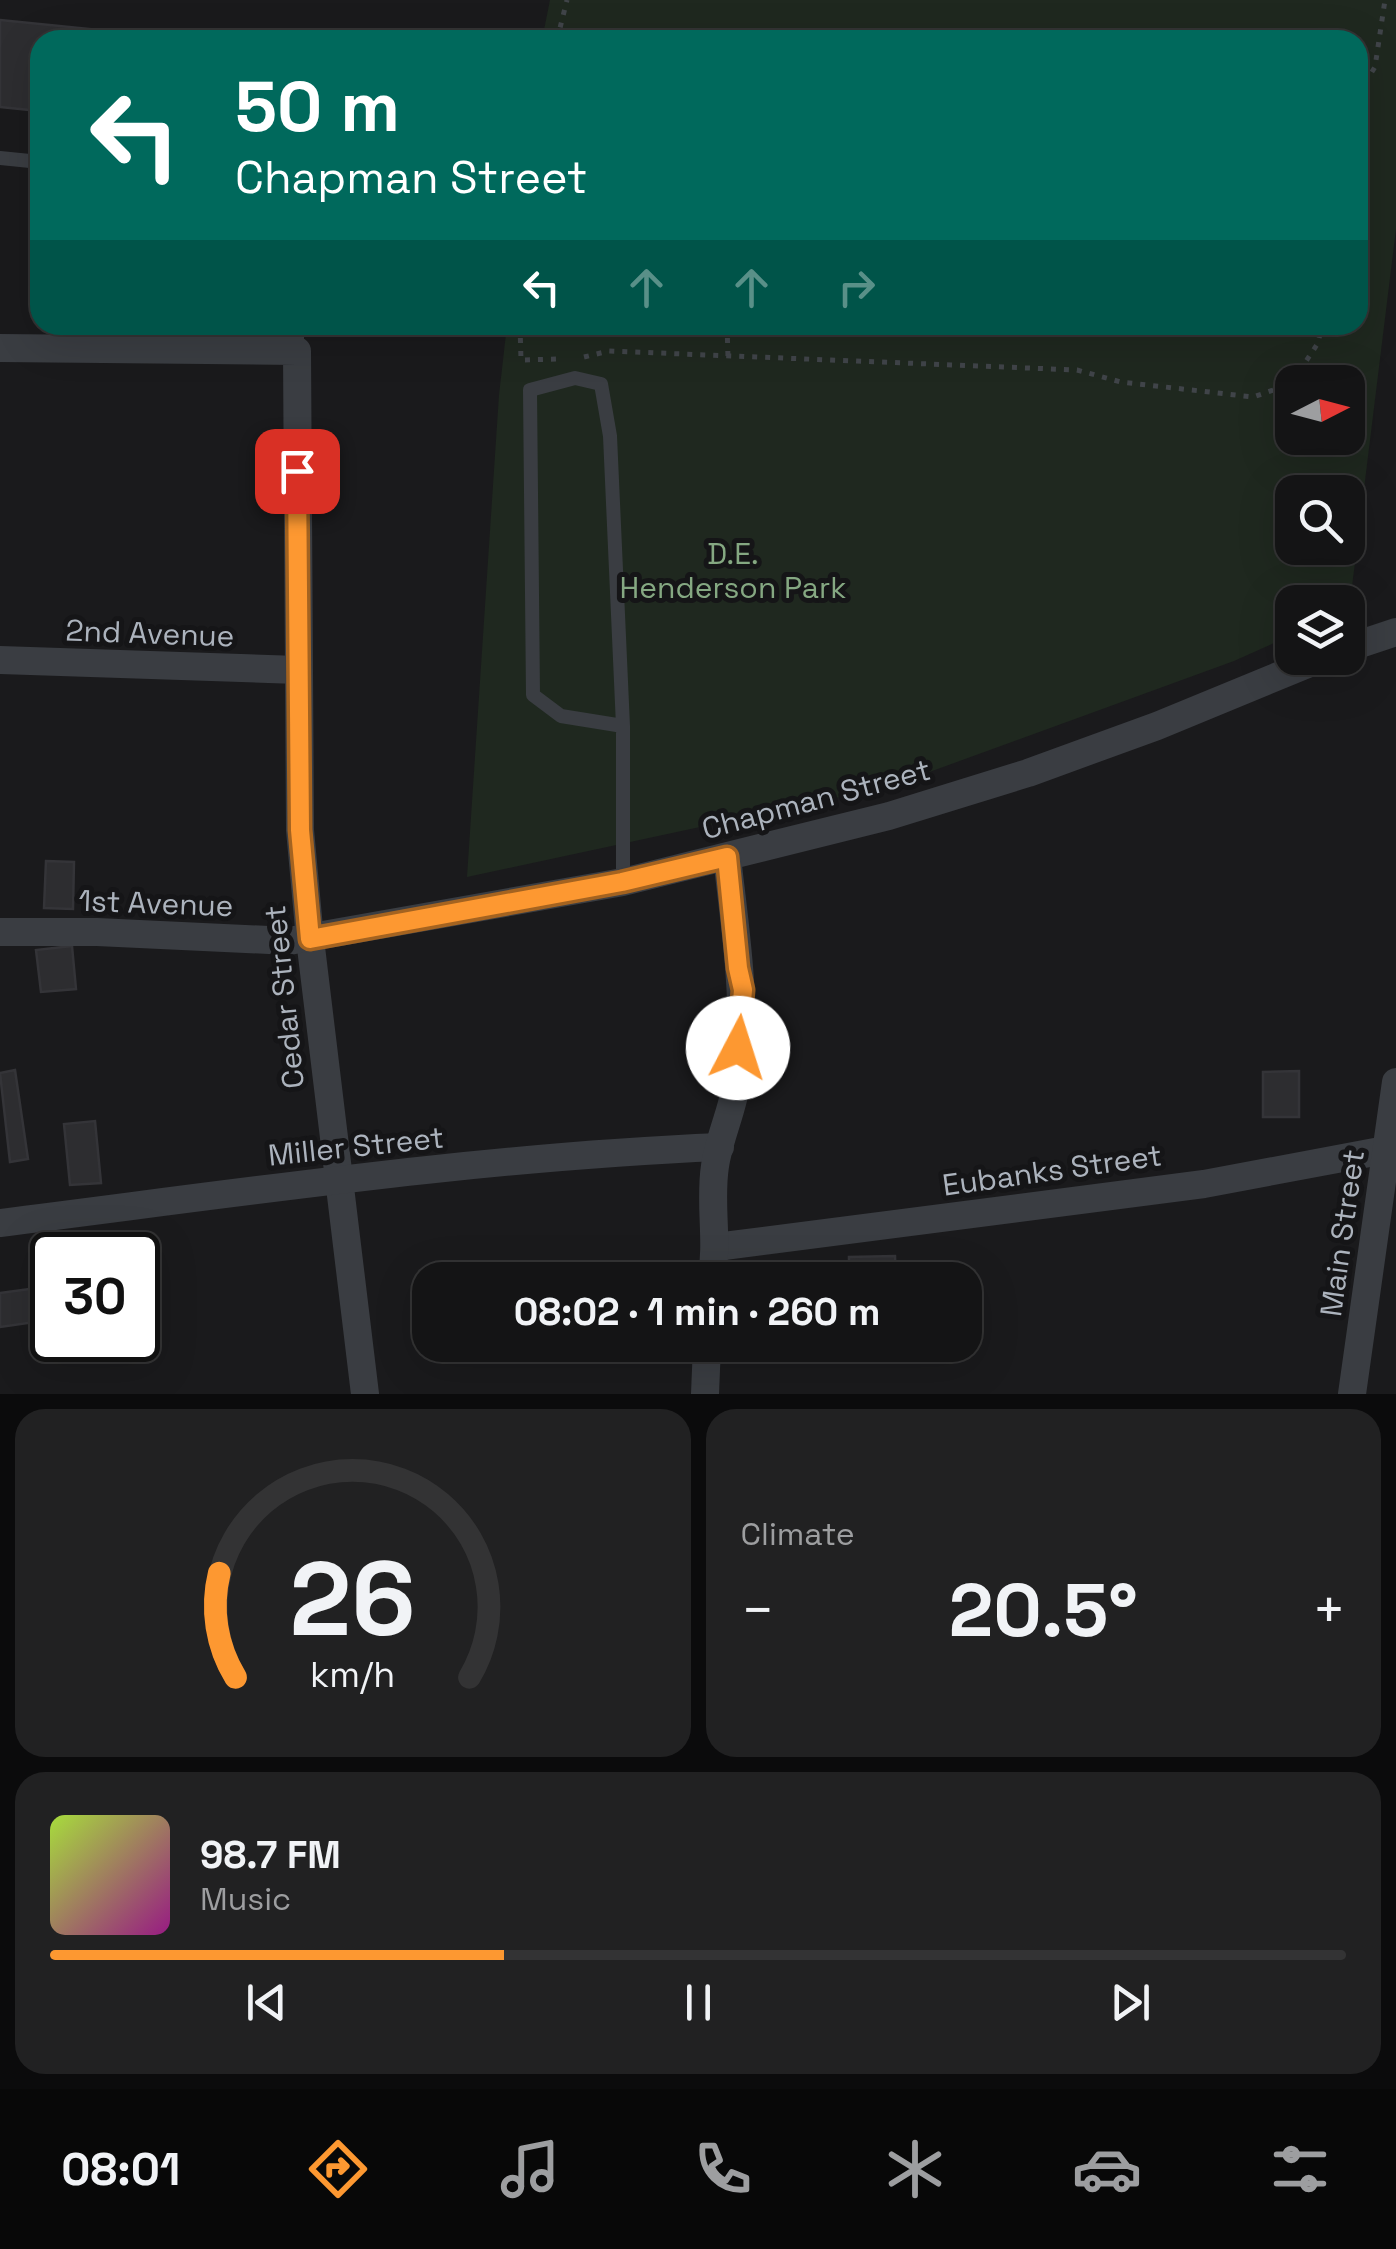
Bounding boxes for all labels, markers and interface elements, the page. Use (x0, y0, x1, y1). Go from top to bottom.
text: 50 m (235, 62, 400, 151)
icon: left (70, 70, 200, 200)
text: Chapman Street (235, 149, 588, 206)
icon: left (514, 260, 569, 315)
icon: ahead (619, 260, 674, 315)
icon: ahead (724, 260, 779, 315)
icon: right (829, 260, 884, 315)
north arrow (1275, 365, 1365, 455)
map controls (1275, 365, 1365, 675)
pin (255, 429, 340, 514)
icon: arrive (270, 444, 325, 499)
button: search (1275, 475, 1365, 565)
park label: D.E. Henderson Park (620, 534, 846, 607)
button: layers (1275, 585, 1365, 675)
street label: 2nd Avenue (65, 611, 235, 655)
street label: Chapman Street (697, 750, 935, 848)
street label: 1st Avenue (78, 881, 234, 925)
street label: Cedar Street (255, 903, 313, 1091)
position arrow (686, 996, 790, 1100)
street label: Miller Street (266, 1117, 446, 1175)
street label: Eubanks Street (940, 1135, 1164, 1205)
street label: Main Street (1311, 1147, 1373, 1319)
speed limit sign: 30 (30, 1232, 160, 1362)
text: 08:02 · 1 min · 260 m (514, 1288, 880, 1336)
text: Climate (741, 1514, 855, 1554)
text: 26 (290, 1533, 416, 1665)
text: 20.5° (949, 1562, 1138, 1658)
text: − (741, 1575, 775, 1645)
text: + (1312, 1575, 1346, 1645)
text: km/h (310, 1652, 395, 1697)
text: 98.7 FM (200, 1831, 341, 1879)
text: Music (200, 1879, 291, 1919)
icon: previous (239, 1975, 294, 2030)
icon: pause (671, 1975, 726, 2030)
icon: next (1103, 1975, 1158, 2030)
icon: directions (303, 2134, 373, 2204)
icon: music (495, 2134, 565, 2204)
icon: phone (688, 2134, 758, 2204)
icon: climate (880, 2134, 950, 2204)
icon: car (1072, 2134, 1142, 2204)
icon: filters (1265, 2134, 1335, 2204)
text: 08:01 (61, 2141, 180, 2198)

